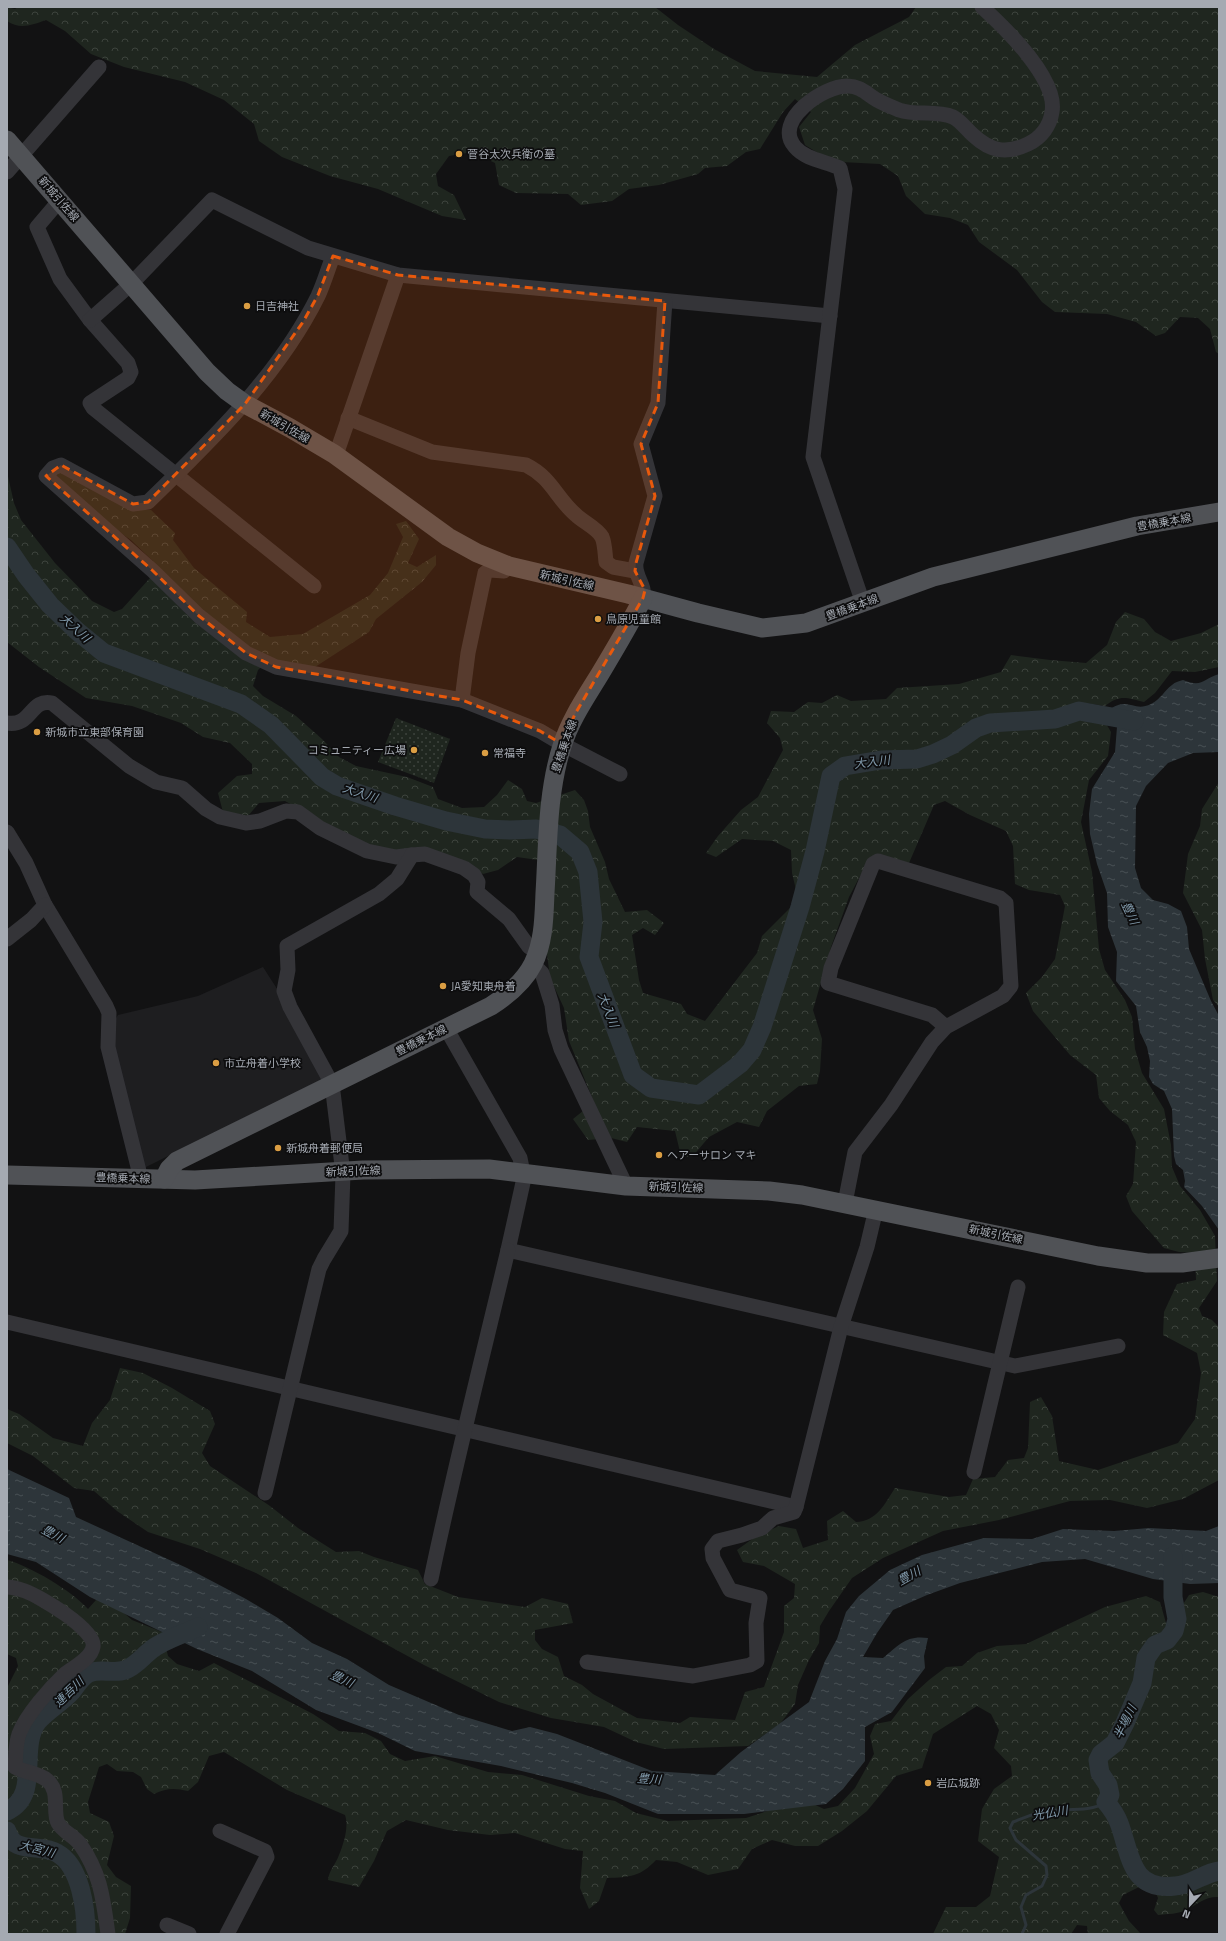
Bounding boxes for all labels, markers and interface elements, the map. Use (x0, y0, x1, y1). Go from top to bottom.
place label: 菅谷太次兵衛の墓 (467, 146, 555, 162)
marker: 菅谷太次兵衛の墓 (454, 149, 464, 159)
street label: 新城引佐線 (35, 173, 83, 225)
place label: 日吉神社 (255, 298, 299, 314)
marker: 日吉神社 (242, 301, 252, 311)
street label: 新城引佐線 (257, 405, 313, 447)
street label: 豊橋乗本線 (1136, 509, 1192, 535)
street label: 新城引佐線 (538, 566, 596, 594)
street label: 豊橋乗本線 (823, 590, 881, 624)
water label: 大入川 (56, 609, 97, 648)
place label: 鳥原児童館 (606, 611, 661, 627)
marker: 鳥原児童館 (593, 614, 603, 624)
street label: 豊橋乗本線 (547, 717, 581, 775)
place label: 新城市立東部保育園 (45, 724, 144, 740)
marker: 新城市立東部保育園 (32, 727, 42, 737)
place label: コミュニティー広場 (308, 742, 406, 758)
marker: コミュニティー広場 (409, 745, 419, 755)
place label: 常福寺 (493, 745, 526, 761)
marker: 常福寺 (480, 748, 490, 758)
water label: 大入川 (853, 750, 893, 773)
water label: 大入川 (340, 778, 382, 808)
water label: 豊川 (1117, 898, 1145, 929)
place label: JA愛知東舟着 (451, 978, 516, 994)
marker: JA愛知東舟着 (438, 981, 448, 991)
water label: 大入川 (593, 990, 625, 1032)
street label: 豊橋乗本線 (393, 1021, 449, 1059)
place label: 市立舟着小学校 (224, 1055, 301, 1071)
marker: 市立舟着小学校 (211, 1058, 221, 1068)
place label: 新城舟着郵便局 (286, 1140, 363, 1156)
marker: 新城舟着郵便局 (273, 1143, 283, 1153)
place label: ヘアーサロン マキ (667, 1147, 757, 1163)
marker: ヘアーサロン マキ (654, 1150, 664, 1160)
street label: 新城引佐線 (325, 1162, 381, 1180)
street label: 豊橋乗本線 (95, 1169, 151, 1187)
street label: 新城引佐線 (648, 1178, 704, 1196)
street label: 新城引佐線 (967, 1220, 1025, 1248)
water label: 豊川 (38, 1520, 70, 1549)
water label: 豊川 (894, 1560, 926, 1590)
water label: 豊川 (327, 1665, 359, 1693)
water label: 連吾川 (49, 1671, 90, 1711)
water label: 半場川 (1108, 1700, 1142, 1742)
water label: 豊川 (636, 1768, 664, 1789)
place label: 岩広城跡 (936, 1775, 980, 1791)
marker: 岩広城跡 (923, 1778, 933, 1788)
water label: 光仏川 (1031, 1800, 1071, 1825)
water label: 大宮川 (17, 1835, 59, 1863)
north arrow (1170, 1885, 1210, 1925)
text: N (1180, 1905, 1193, 1923)

